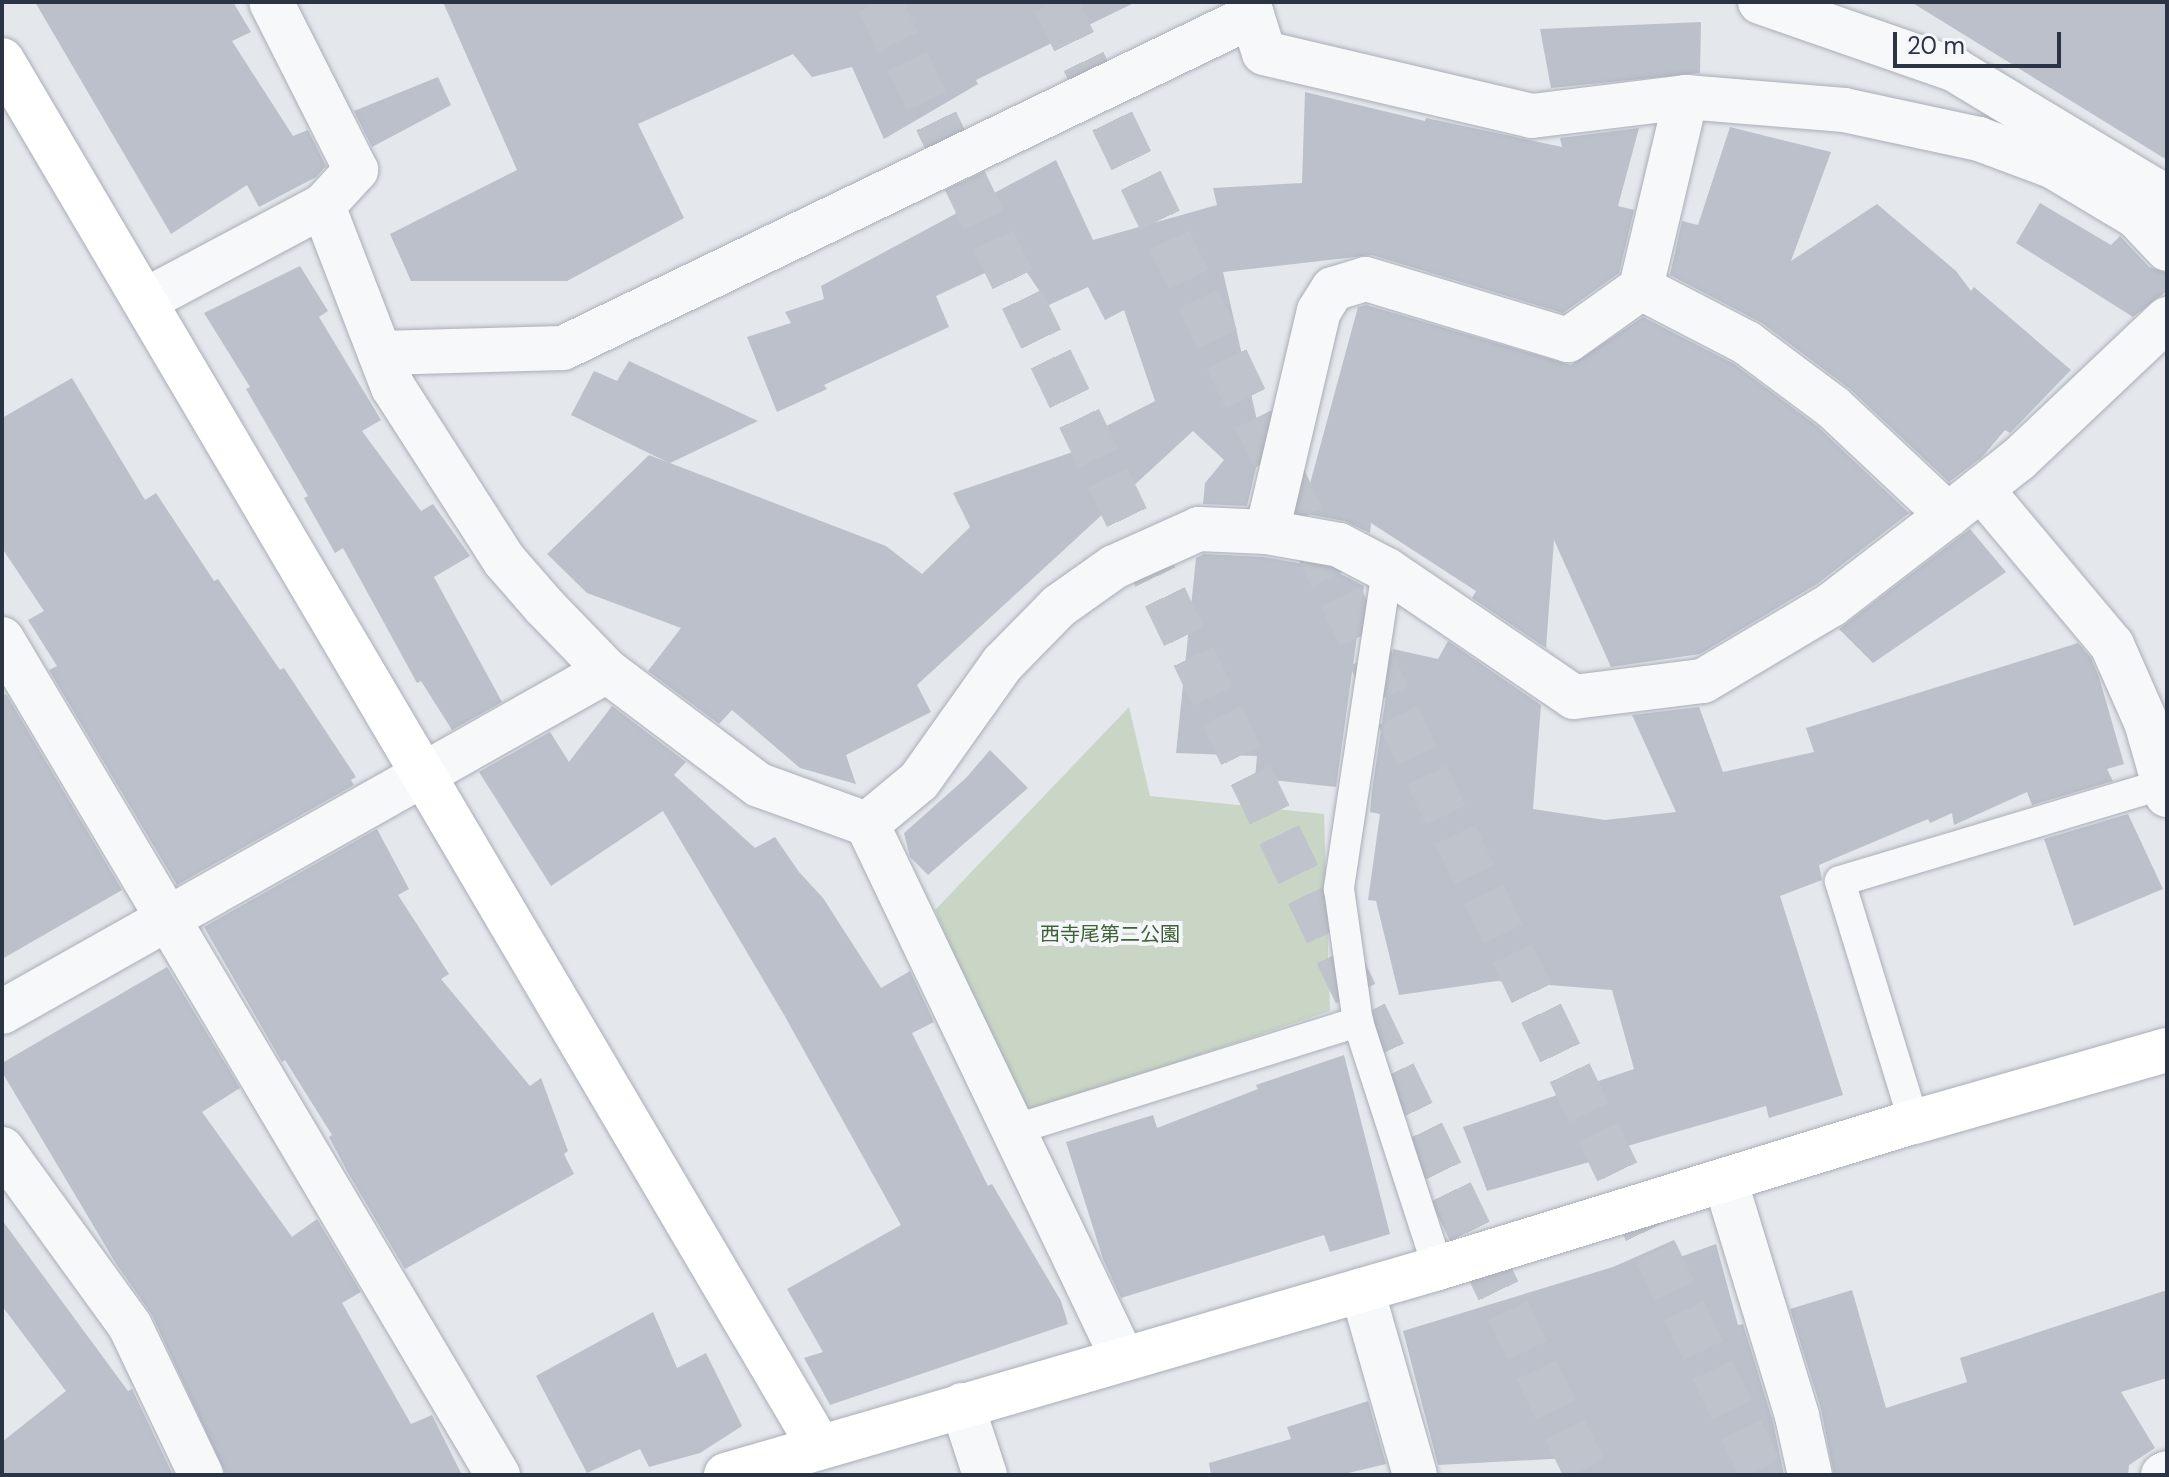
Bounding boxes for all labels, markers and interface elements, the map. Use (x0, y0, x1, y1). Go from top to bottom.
scale bar (1897, 16, 2065, 66)
text: 20 m (1907, 30, 1965, 61)
park label: 西寺尾第二公園 (1040, 922, 1180, 946)

